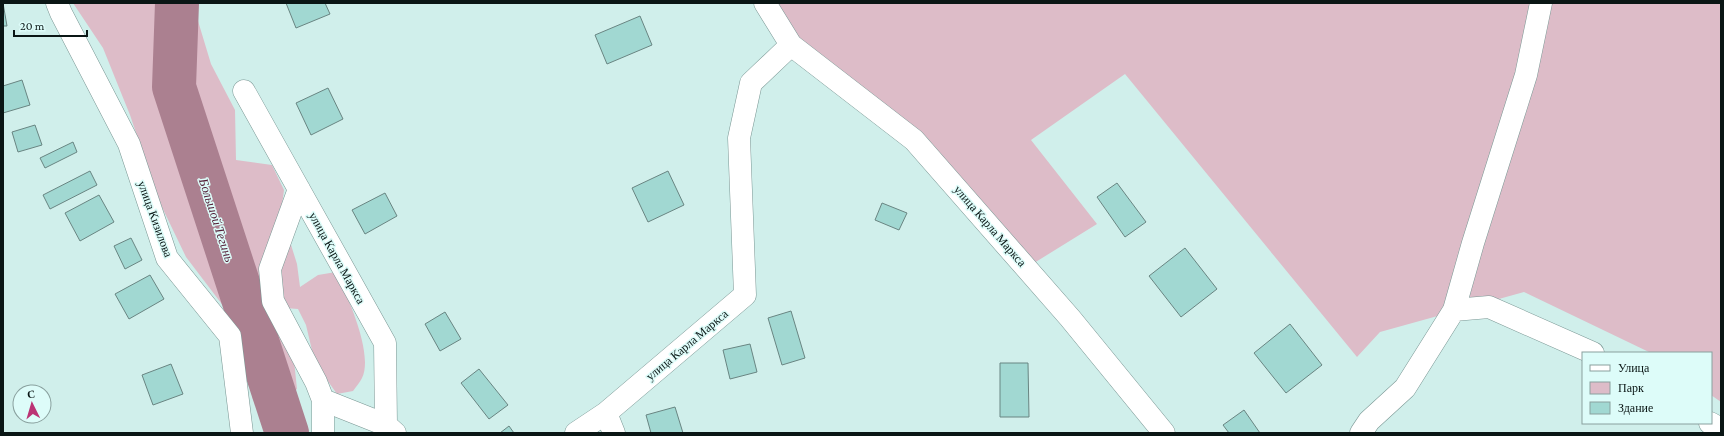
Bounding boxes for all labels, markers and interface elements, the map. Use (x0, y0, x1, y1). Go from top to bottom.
scale bar (14, 12, 87, 38)
text: 20 m (20, 19, 45, 33)
water label: Большой Тегинь (196, 175, 237, 264)
street label: улица Кизилова (135, 179, 176, 260)
street label: улица Карла Маркса (951, 183, 1029, 270)
street label: улица Карла Маркса (306, 210, 368, 307)
street label: улица Карла Маркса (643, 306, 731, 383)
legend (1582, 352, 1712, 424)
text: Улица (1618, 361, 1650, 375)
text: Парк (1618, 381, 1644, 395)
north arrow (12, 384, 52, 424)
text: С (27, 388, 36, 400)
text: Здание (1618, 401, 1653, 415)

